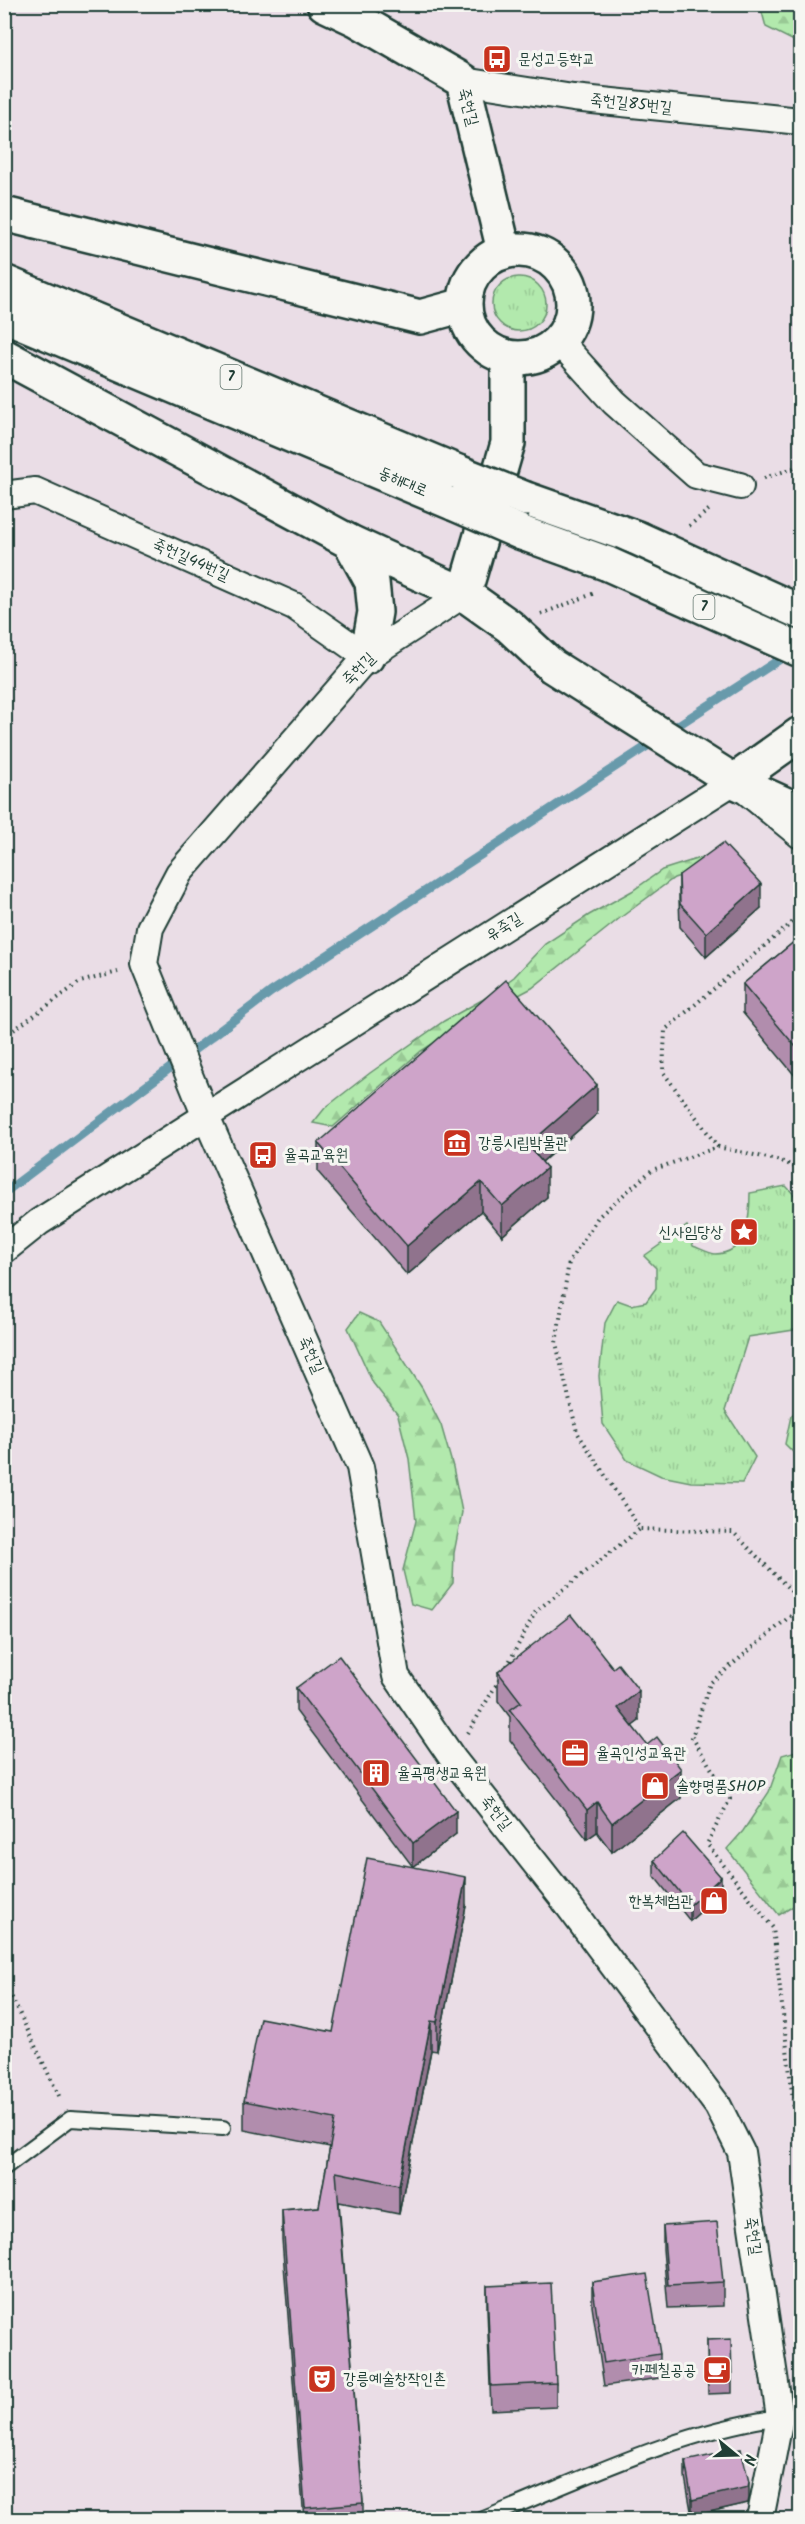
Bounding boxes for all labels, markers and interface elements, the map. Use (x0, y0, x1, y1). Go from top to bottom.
bus stop icon: 문성고등학교 (481, 43, 513, 75)
place label: 문성고등학교 (518, 47, 595, 72)
street label: 죽헌길 (451, 85, 485, 129)
street label: 죽헌길85번길 (589, 87, 673, 121)
road number: 7 (220, 365, 242, 389)
street label: 동해대로 (374, 460, 432, 504)
street label: 죽헌길44번길 (148, 532, 234, 588)
road number: 7 (694, 595, 714, 619)
street label: 죽헌길 (337, 646, 382, 691)
street label: 유죽길 (481, 906, 527, 948)
museum icon: 강릉시립박물관 (441, 1127, 473, 1159)
place label: 강릉시립박물관 (478, 1131, 568, 1156)
bus stop icon: 율곡교육원 (247, 1139, 279, 1171)
place label: 율곡교육원 (284, 1143, 348, 1168)
place icon: 신사임당상 (728, 1216, 760, 1248)
place label: 신사임당상 (659, 1220, 723, 1245)
street label: 죽헌길 (292, 1332, 330, 1378)
office icon: 율곡인성교육관 (559, 1737, 591, 1769)
place label: 율곡인성교육관 (596, 1741, 686, 1766)
building icon: 율곡평생교육원 (360, 1757, 392, 1789)
place label: 율곡평생교육원 (397, 1761, 487, 1786)
shop icon: 솔향명품SHOP (639, 1770, 671, 1802)
place label: 솔향명품SHOP (676, 1774, 766, 1799)
street label: 죽헌길 (474, 1790, 518, 1836)
shop icon: 한복체험관 (698, 1885, 730, 1917)
place label: 한복체험관 (629, 1889, 693, 1914)
street label: 죽헌길 (738, 2215, 768, 2257)
cafe icon: 카페칠공공 (701, 2354, 733, 2386)
place label: 카페칠공공 (632, 2358, 696, 2383)
theatre icon: 강릉예술창작인촌 (306, 2363, 338, 2395)
place label: 강릉예술창작인촌 (343, 2367, 446, 2392)
north arrow (706, 2425, 766, 2485)
text: N (735, 2451, 762, 2468)

